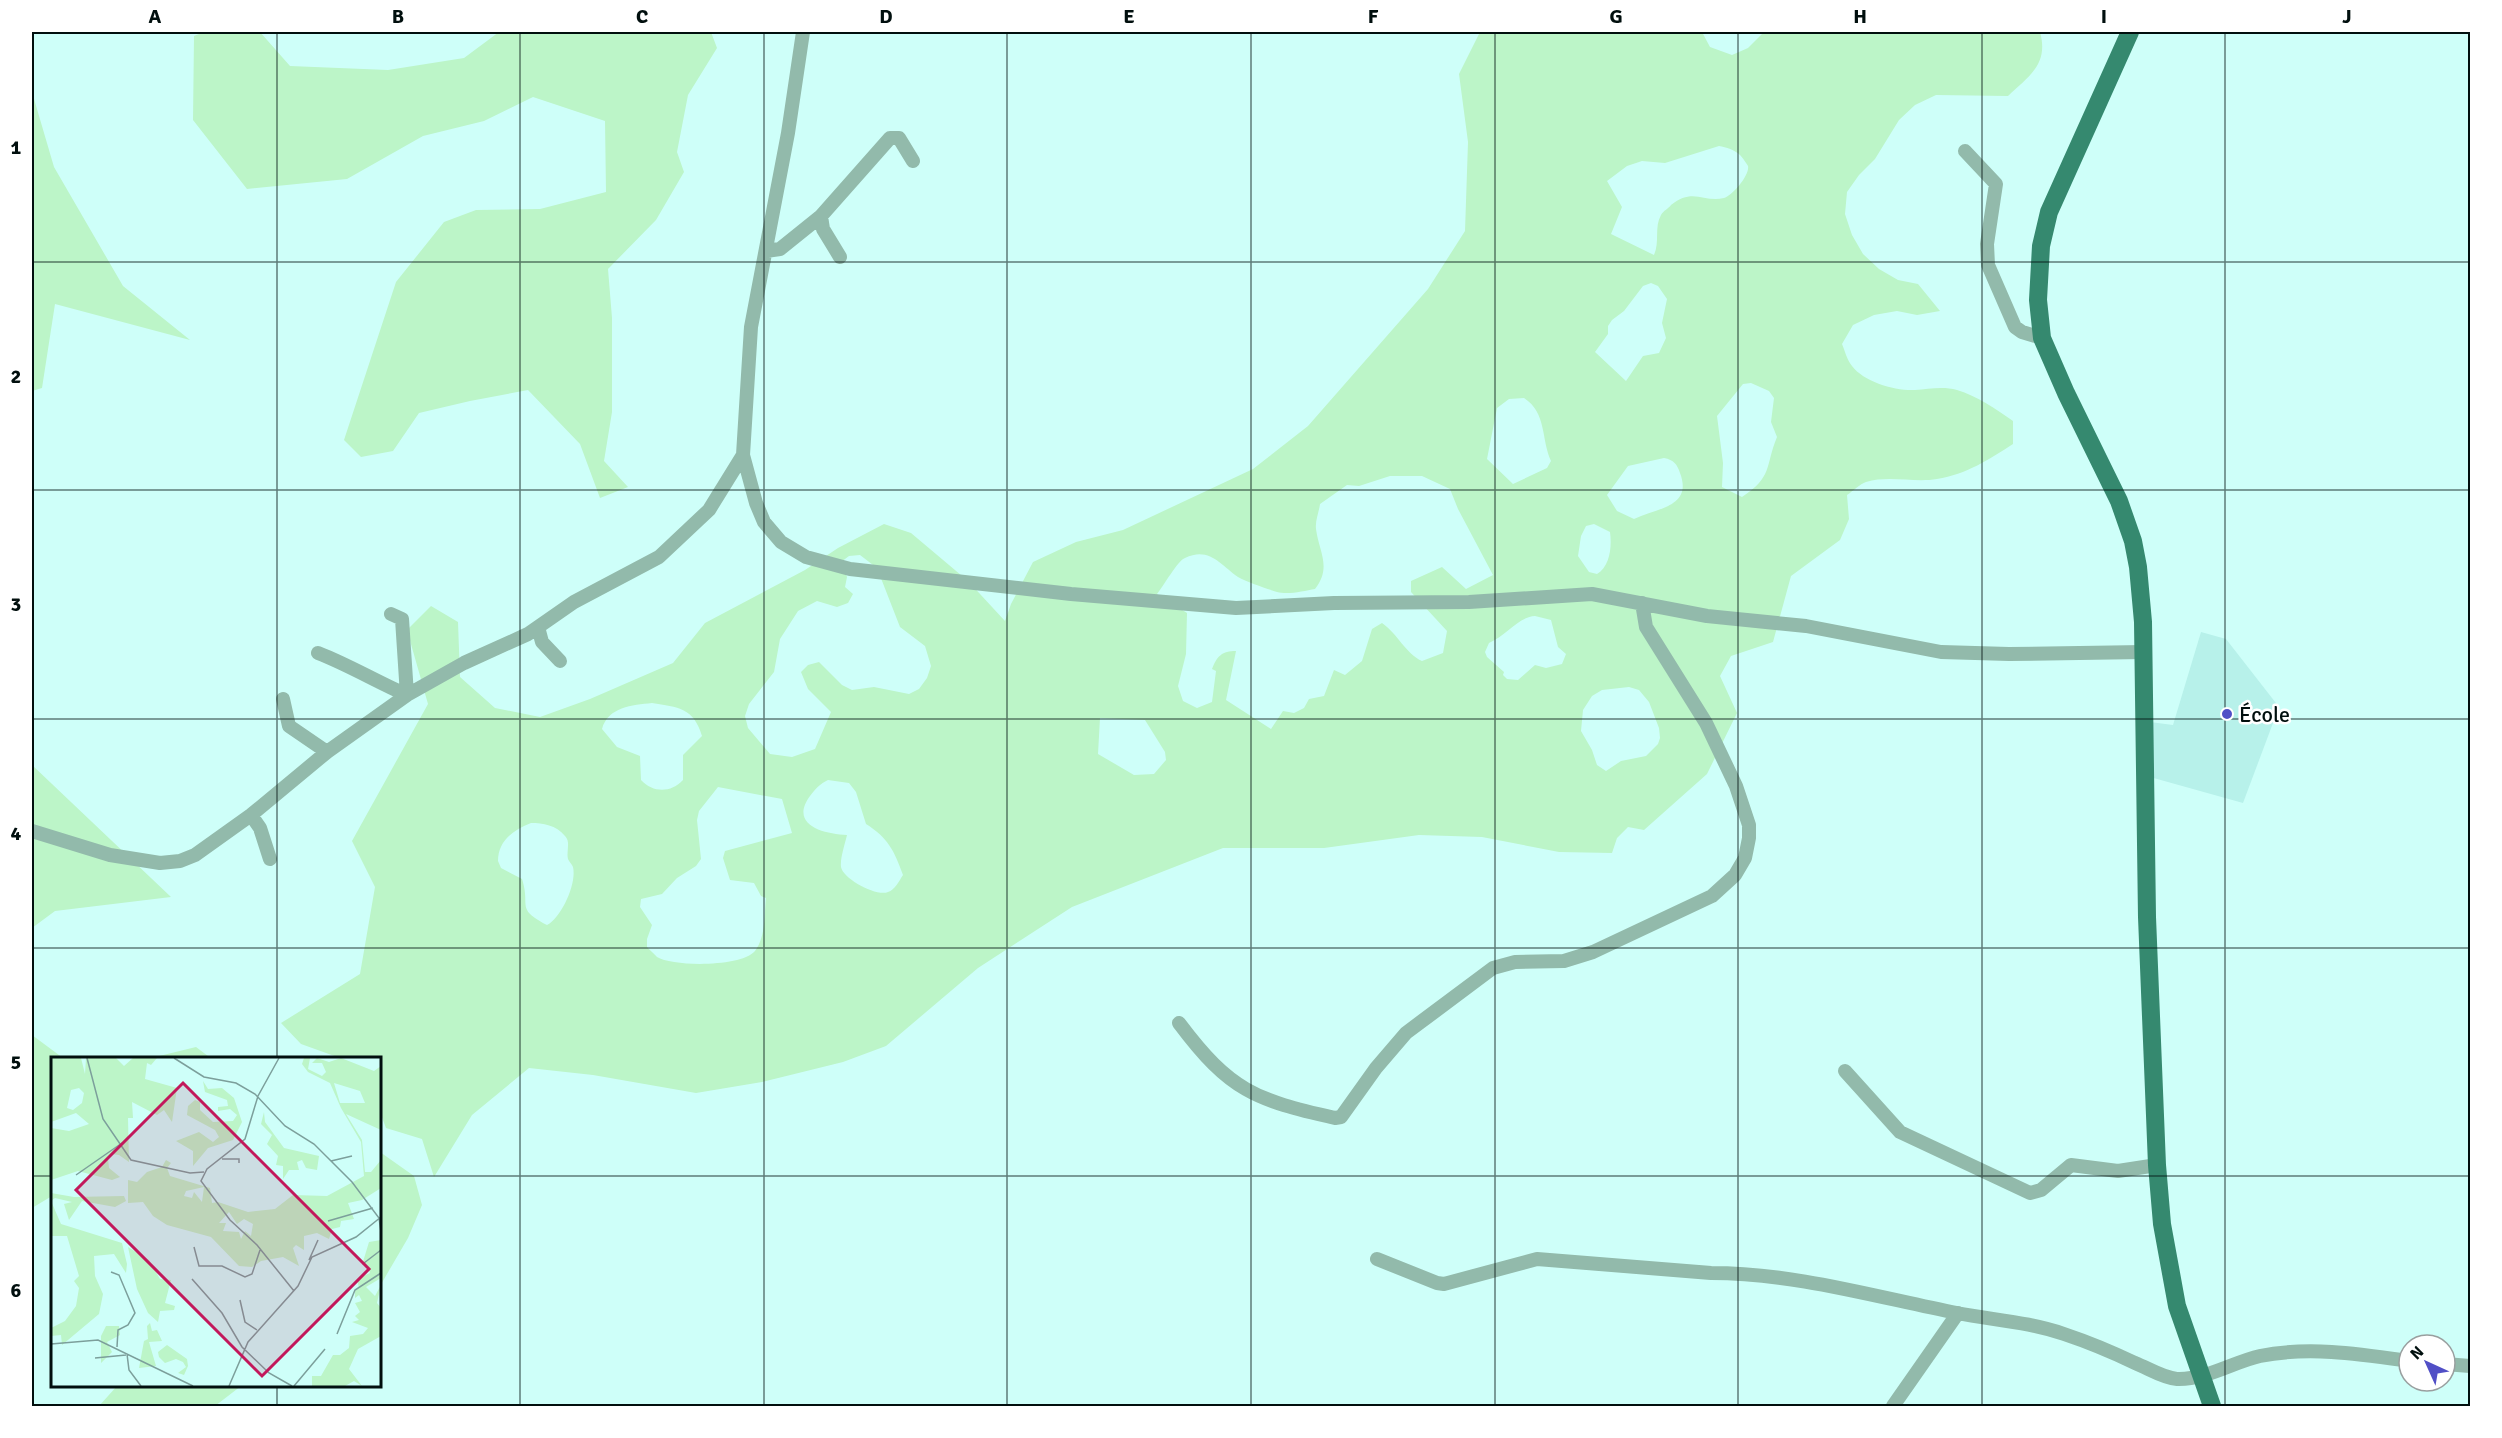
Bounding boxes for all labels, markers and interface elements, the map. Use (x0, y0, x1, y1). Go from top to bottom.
text: A (149, 4, 162, 29)
text: B (392, 4, 404, 29)
text: C (636, 4, 648, 29)
text: D (879, 4, 893, 29)
text: E (1123, 4, 1135, 29)
text: F (1368, 4, 1379, 29)
text: G (1609, 4, 1623, 29)
text: H (1853, 4, 1867, 29)
text: I (2101, 4, 2107, 29)
text: J (2342, 4, 2352, 29)
text: 1 (11, 135, 22, 160)
text: 2 (11, 364, 21, 389)
text: 3 (11, 592, 21, 617)
place label: École (2239, 701, 2290, 728)
marker: École (2220, 707, 2234, 721)
text: 4 (11, 821, 22, 846)
text: 5 (11, 1050, 21, 1075)
inset map (51, 1057, 381, 1387)
text: 6 (11, 1278, 22, 1303)
north arrow (2397, 1333, 2457, 1393)
text: N (2406, 1342, 2428, 1364)

